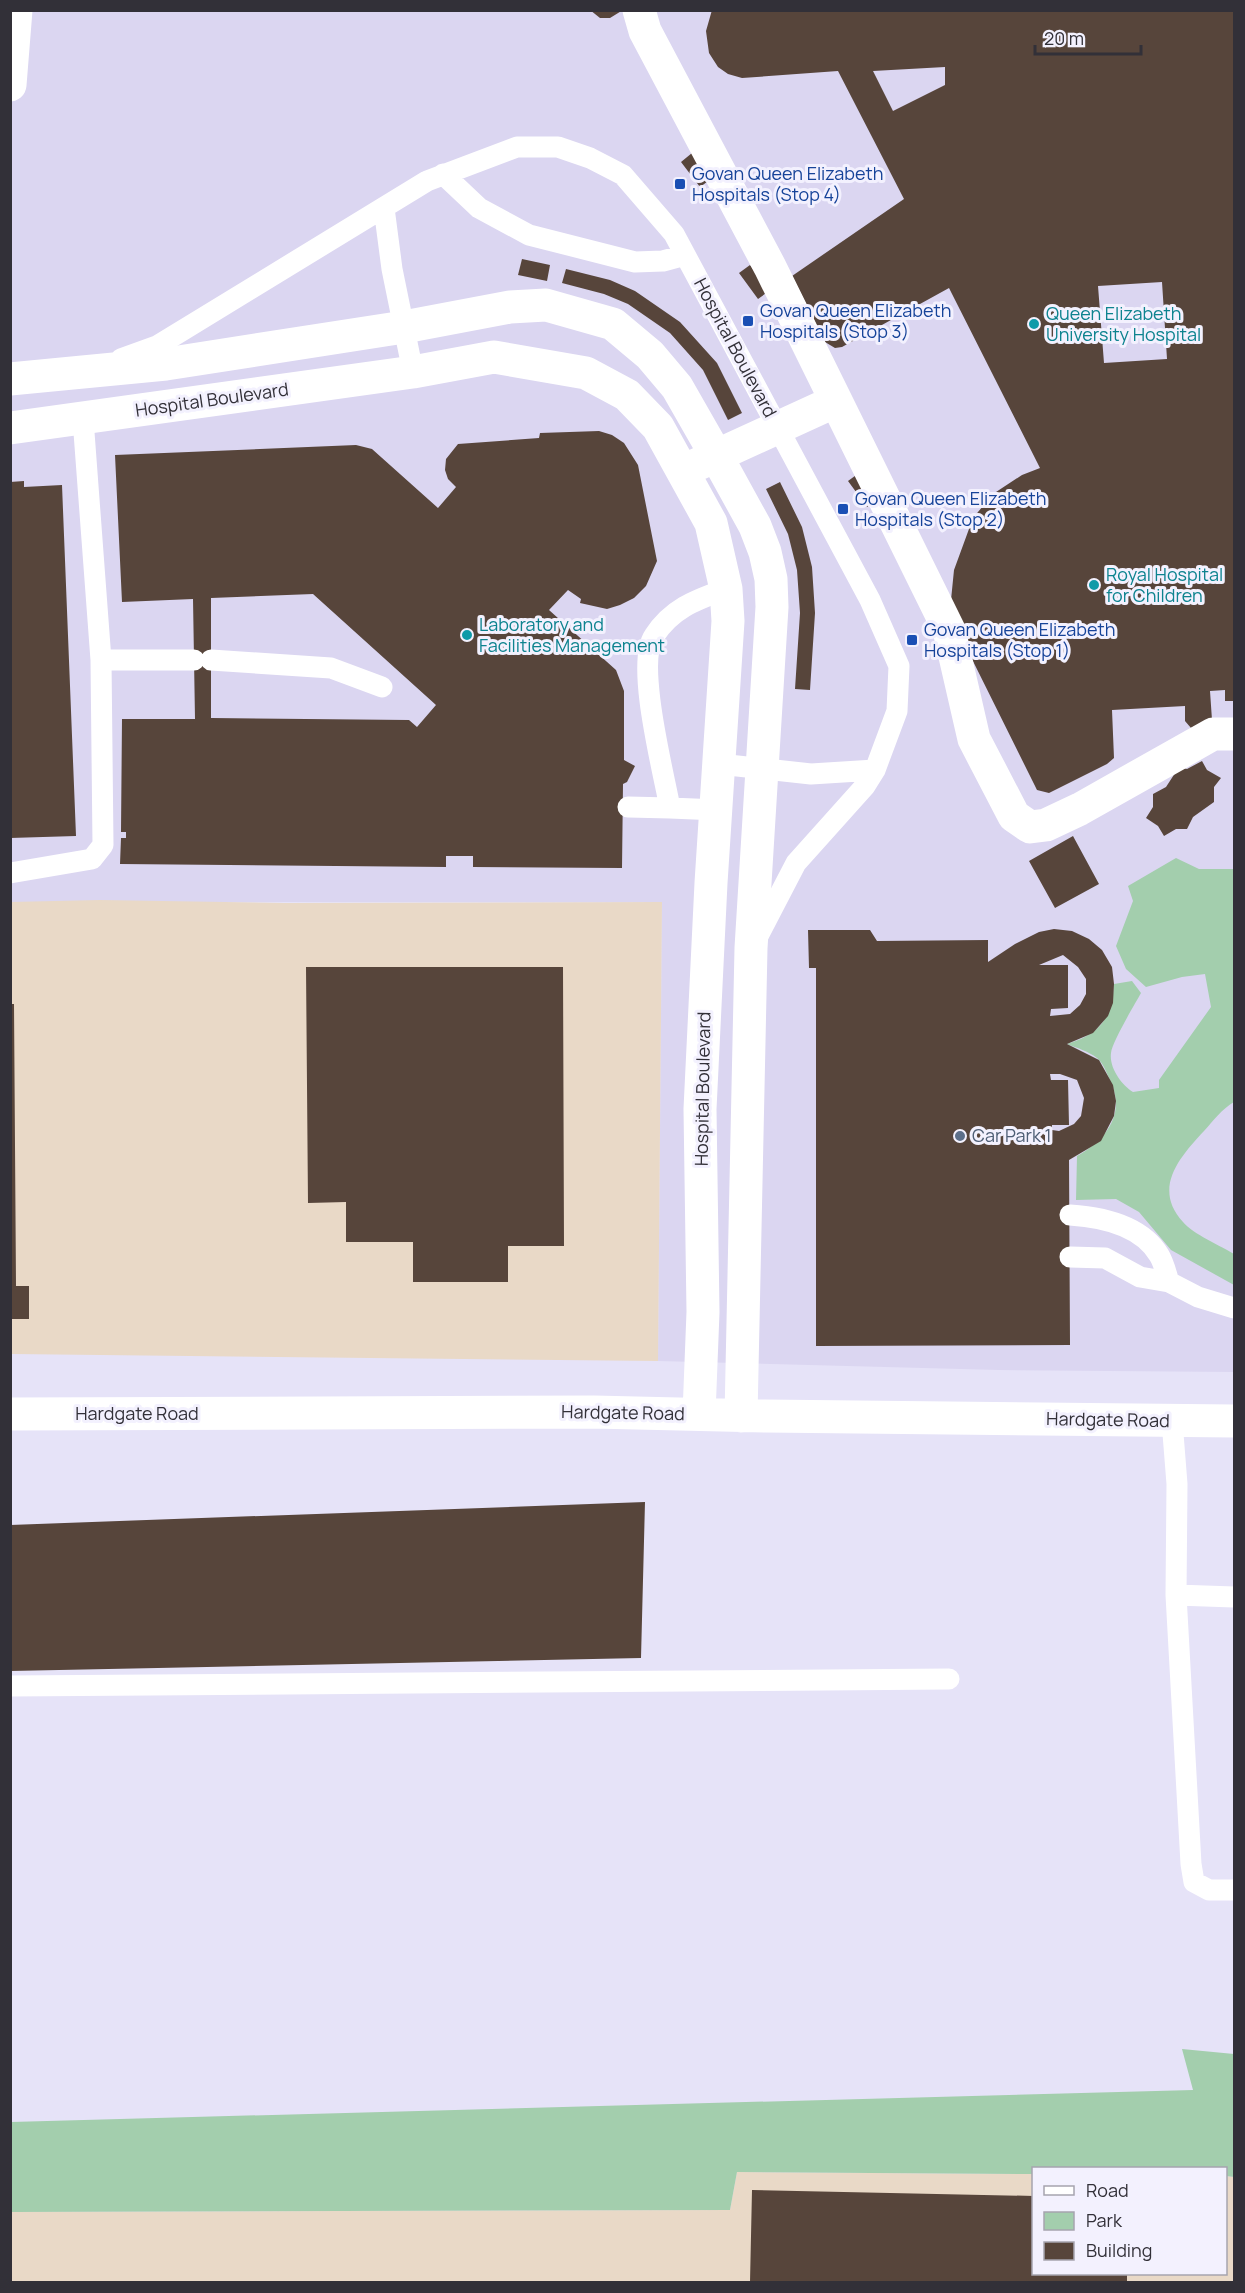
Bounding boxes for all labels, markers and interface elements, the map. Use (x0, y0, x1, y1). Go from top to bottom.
scale bar (1035, 18, 1142, 56)
text: 20 m (1044, 26, 1084, 50)
place label: Govan Queen Elizabeth Hospitals (Stop 4) (692, 161, 883, 206)
marker: Govan Queen Elizabeth Hospitals (Stop 4) (673, 177, 687, 191)
street label: Hospital Boulevard (689, 274, 783, 421)
place label: Govan Queen Elizabeth Hospitals (Stop 3) (760, 298, 951, 343)
place label: Queen Elizabeth University Hospital (1046, 301, 1201, 346)
marker: Govan Queen Elizabeth Hospitals (Stop 3) (741, 314, 755, 328)
marker: Queen Elizabeth University Hospital (1027, 317, 1041, 331)
street label: Hospital Boulevard (134, 376, 290, 422)
place label: Govan Queen Elizabeth Hospitals (Stop 2) (855, 486, 1046, 531)
marker: Govan Queen Elizabeth Hospitals (Stop 2) (836, 502, 850, 516)
place label: Royal Hospital for Children (1106, 562, 1223, 607)
marker: Royal Hospital for Children (1087, 578, 1101, 592)
place label: Laboratory and Facilities Management (479, 612, 665, 657)
place label: Govan Queen Elizabeth Hospitals (Stop 1) (924, 617, 1115, 662)
marker: Laboratory and Facilities Management (460, 628, 474, 642)
marker: Govan Queen Elizabeth Hospitals (Stop 1) (905, 633, 919, 647)
street label: Hospital Boulevard (689, 1012, 715, 1166)
place label: Car Park 1 (972, 1123, 1051, 1147)
marker: Car Park 1 (953, 1129, 967, 1143)
street label: Hardgate Road (561, 1399, 685, 1425)
street label: Hardgate Road (75, 1401, 199, 1425)
street label: Hardgate Road (1046, 1406, 1170, 1432)
legend (1032, 2167, 1227, 2275)
text: Road (1086, 2178, 1129, 2202)
text: Park (1086, 2208, 1123, 2232)
text: Building (1086, 2238, 1152, 2262)

